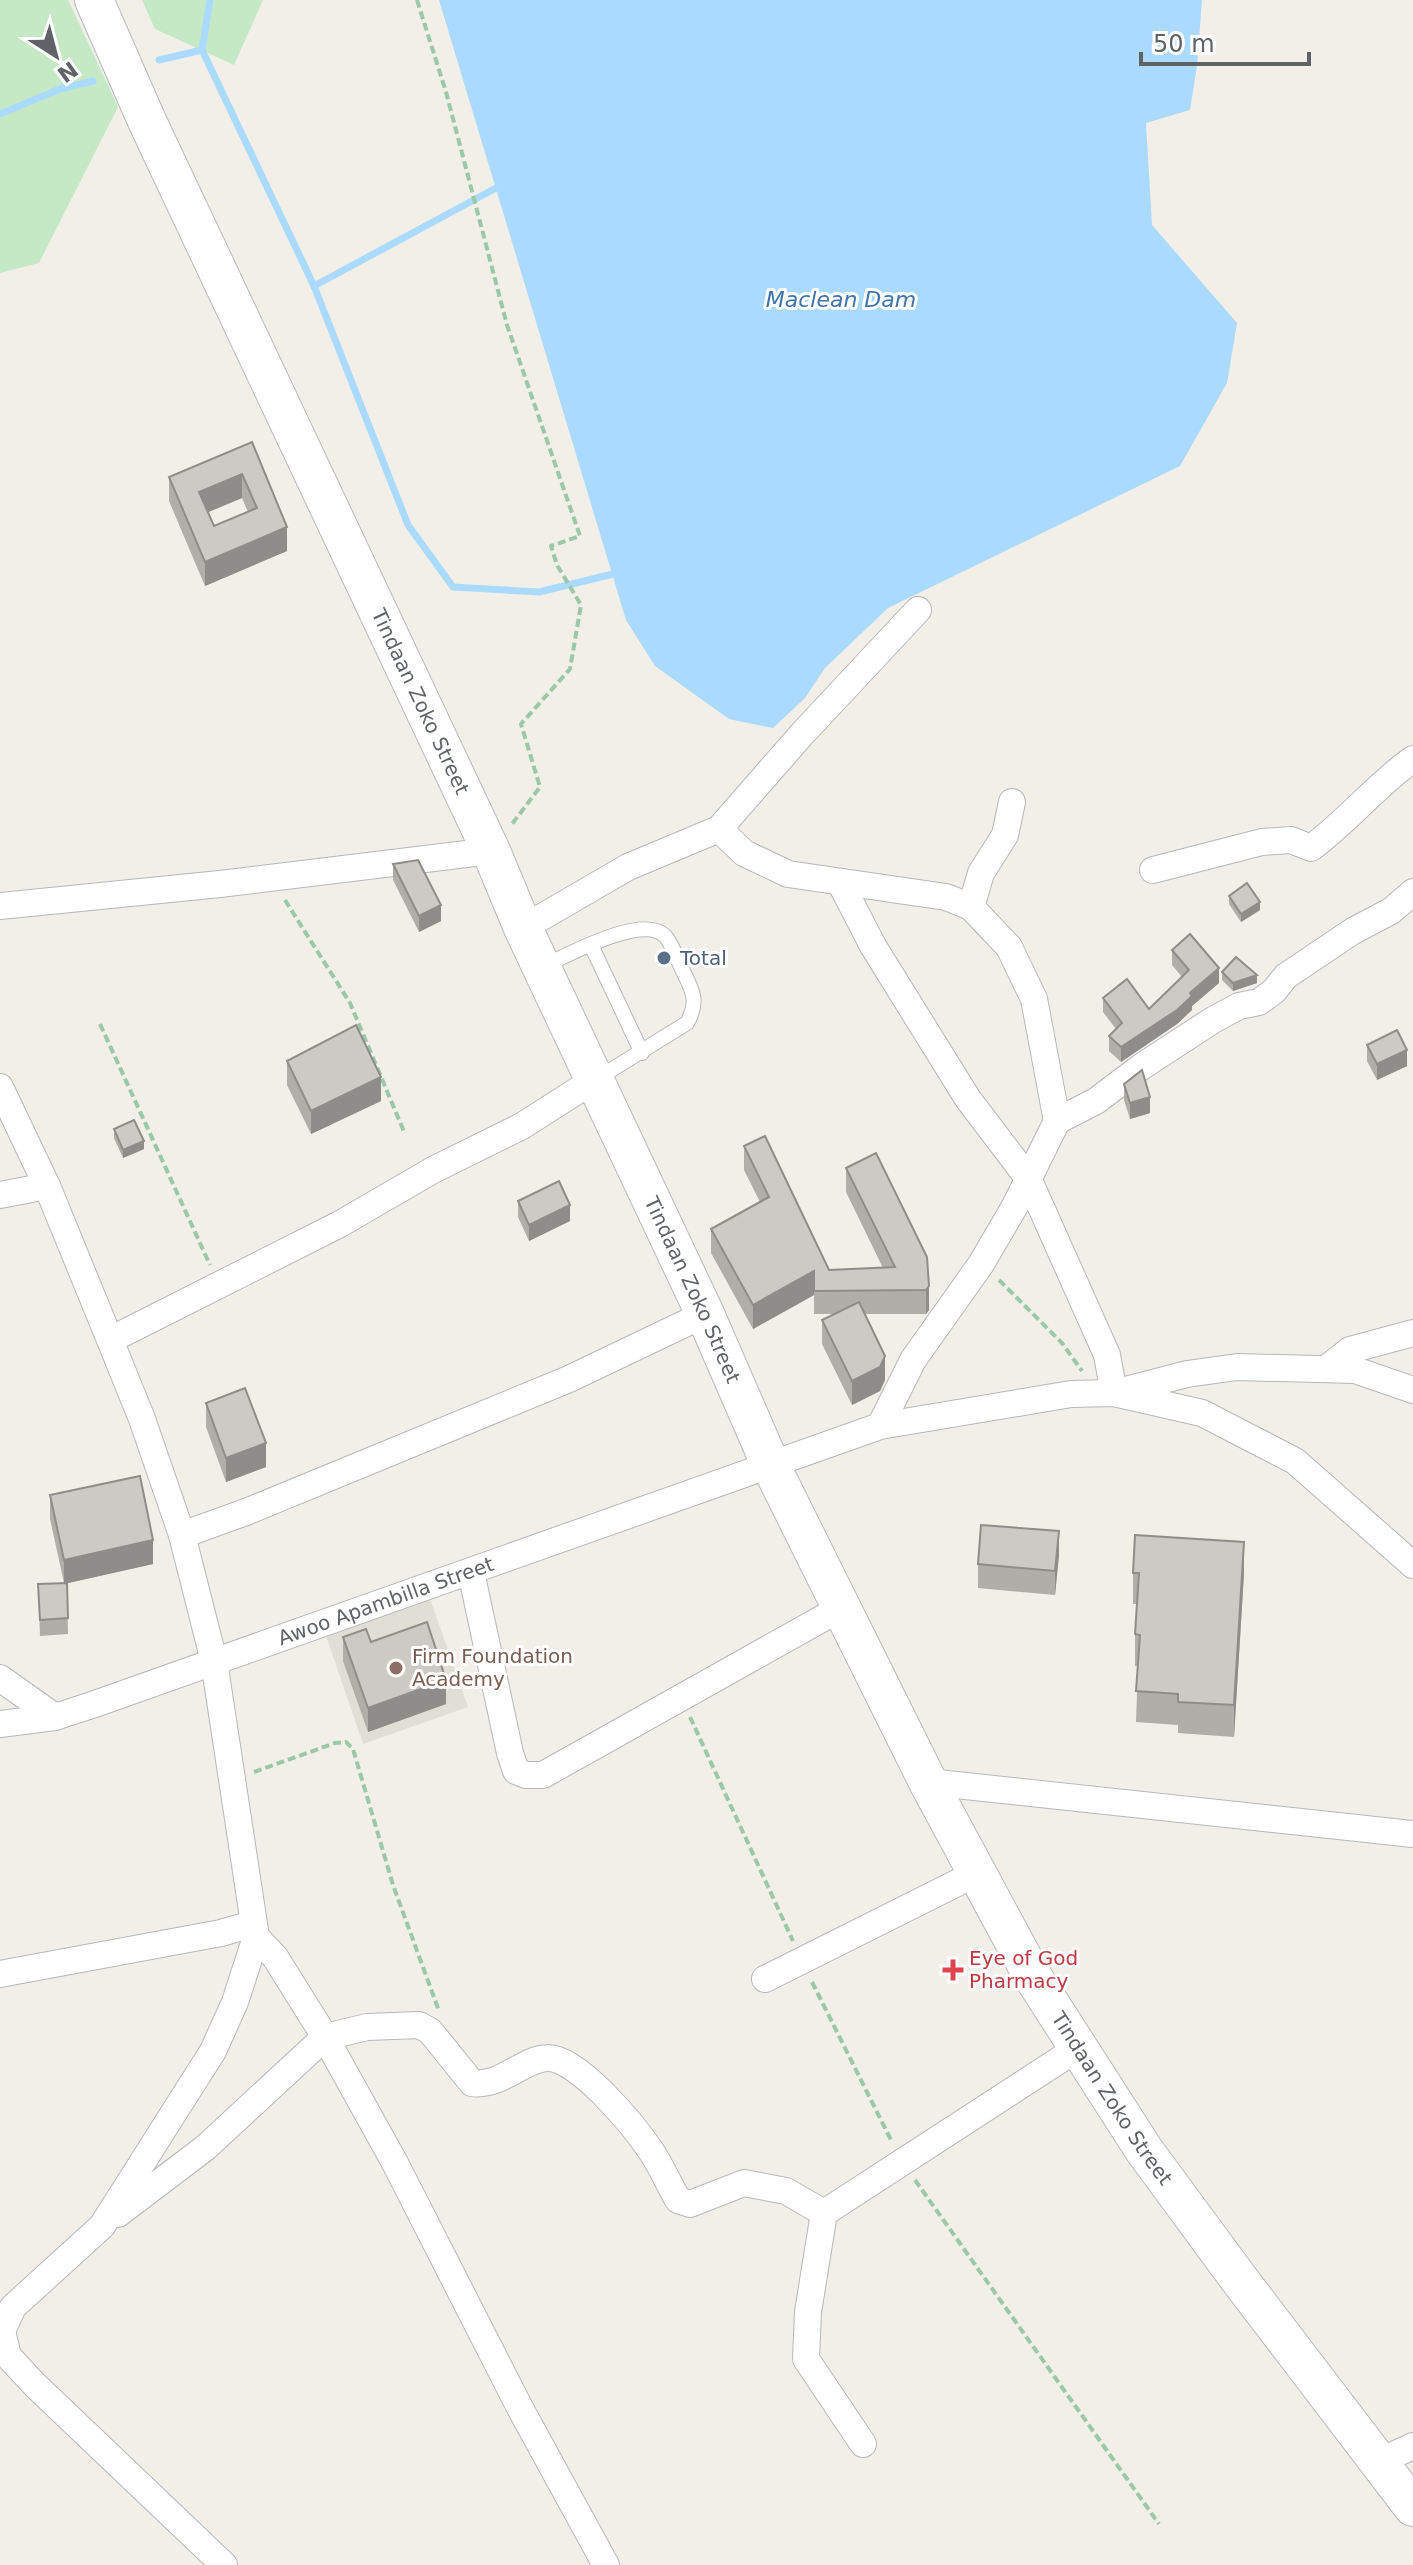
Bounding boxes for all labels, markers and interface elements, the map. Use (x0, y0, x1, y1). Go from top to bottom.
north arrow (16, 16, 96, 96)
scale bar (1141, 16, 1309, 66)
text: 50 m (1153, 30, 1215, 58)
text: N (53, 56, 82, 87)
water label: Maclean Dam (766, 287, 916, 312)
street label: Tindaan Zoko Street (366, 604, 475, 798)
place label: Total (679, 946, 727, 970)
marker: Total (655, 949, 673, 967)
street label: Tindaan Zoko Street (639, 1192, 746, 1387)
street label: Awoo Apambilla Street (275, 1552, 497, 1650)
place label: Firm Foundation Academy (412, 1644, 573, 1691)
marker: Firm Foundation Academy (387, 1659, 405, 1677)
place label: Eye of God Pharmacy (969, 1946, 1078, 1993)
marker: Eye of God Pharmacy (944, 1961, 962, 1979)
street label: Tindaan Zoko Street (1046, 2006, 1178, 2190)

